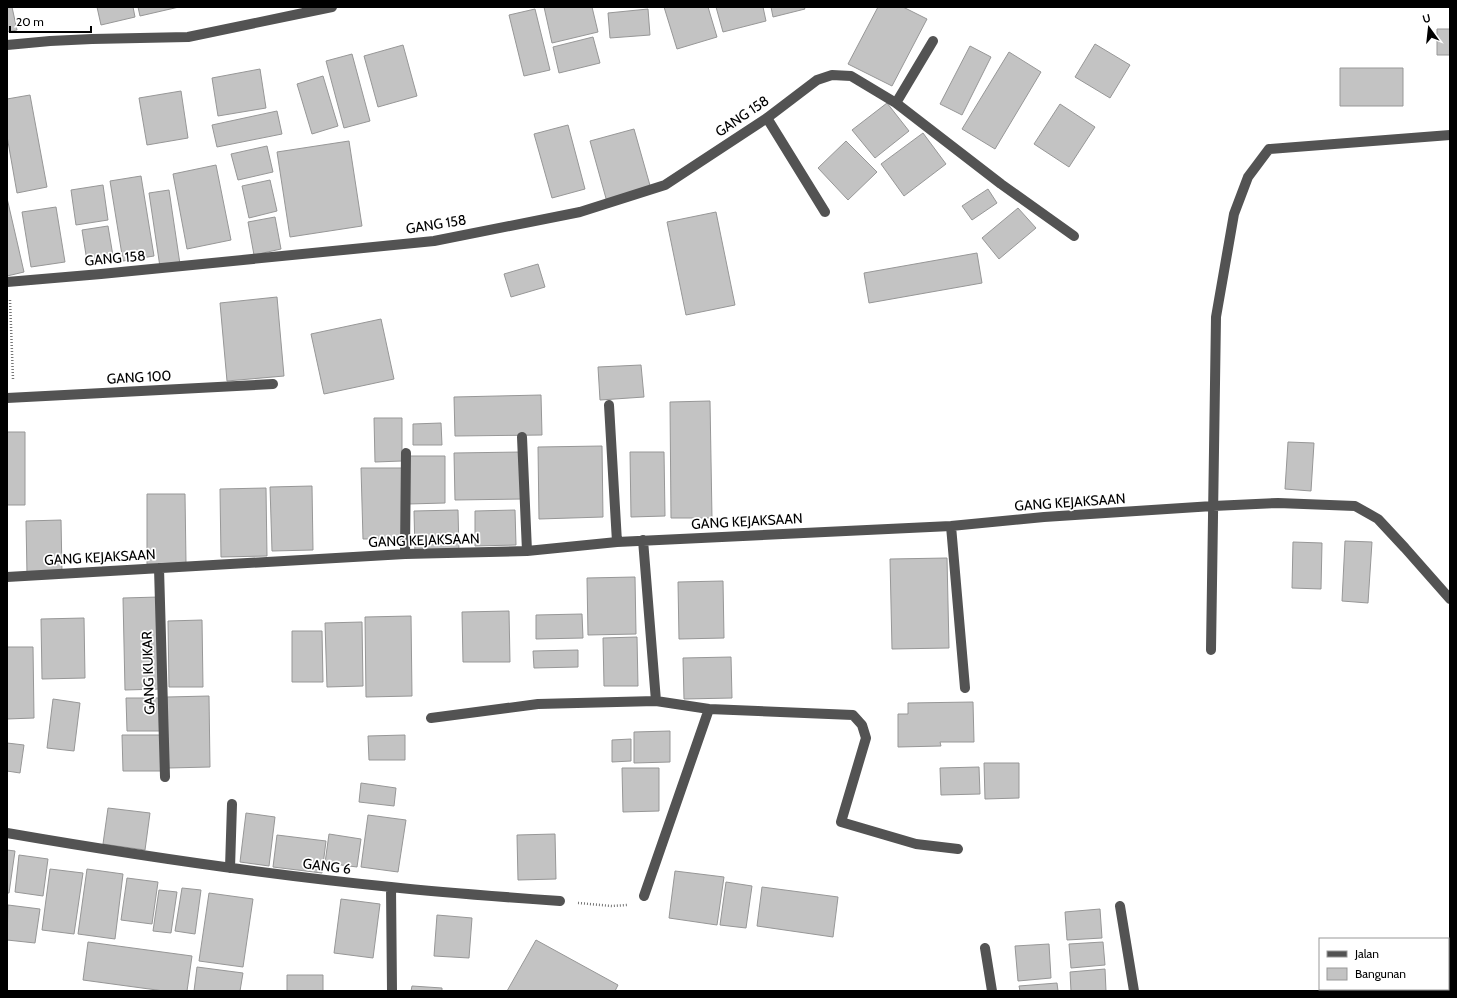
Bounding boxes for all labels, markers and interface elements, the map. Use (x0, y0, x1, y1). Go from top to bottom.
scale bar (10, 8, 91, 34)
north arrow (1409, 8, 1449, 48)
text: U (1421, 11, 1432, 26)
text: 20 m (16, 14, 44, 29)
street label: GANG 158 (712, 91, 772, 141)
street label: GANG 158 (404, 210, 468, 238)
street label: GANG 158 (84, 246, 146, 270)
street label: GANG 100 (106, 366, 172, 388)
street label: GANG KEJAKSAAN (1014, 489, 1126, 515)
street label: GANG KEJAKSAAN (691, 509, 803, 533)
street label: GANG KEJAKSAAN (368, 529, 480, 551)
street label: GANG KEJAKSAAN (44, 545, 156, 569)
street label: GANG KUKAR (138, 630, 158, 715)
street label: GANG 6 (302, 854, 352, 878)
legend (1319, 938, 1449, 990)
text: Jalan (1354, 946, 1379, 961)
text: Bangunan (1355, 966, 1406, 981)

